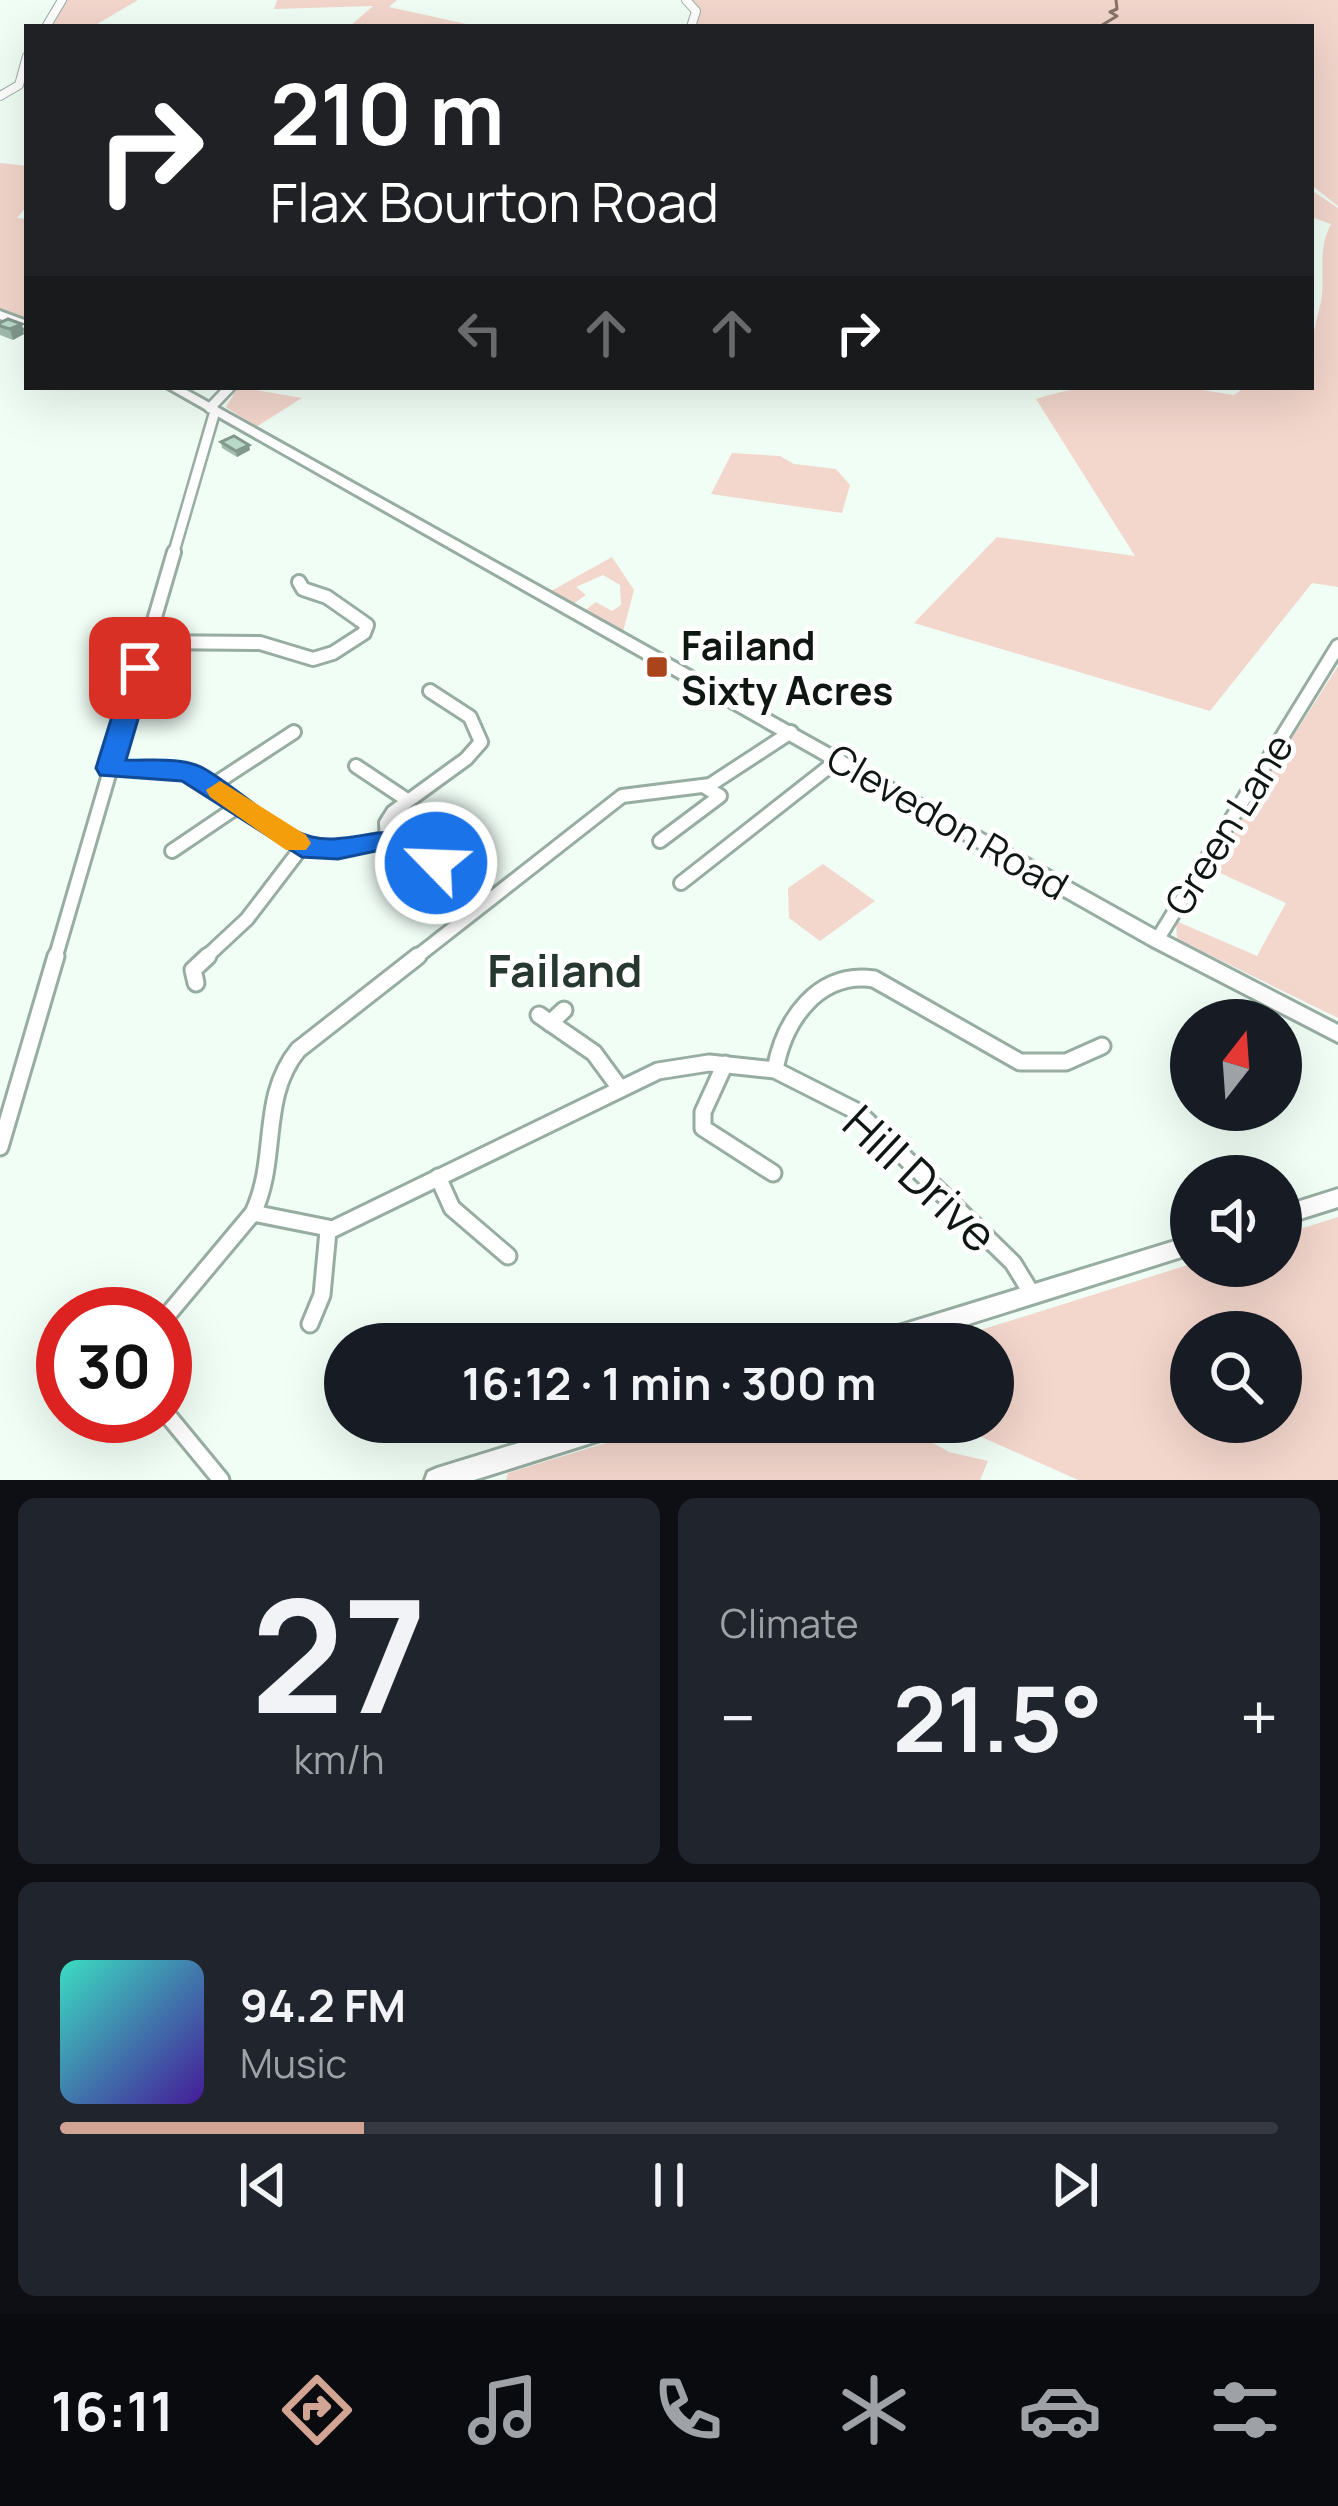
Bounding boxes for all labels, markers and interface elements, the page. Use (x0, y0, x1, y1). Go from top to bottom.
text: 210 m (270, 55, 504, 170)
icon: right (72, 72, 228, 228)
text: Flax Bourton Road (270, 164, 719, 238)
icon: left (447, 300, 513, 366)
icon: ahead (573, 300, 639, 366)
icon: ahead (699, 300, 765, 366)
icon: right (825, 300, 891, 366)
pin (89, 617, 191, 719)
place label: Failand Sixty Acres (681, 618, 893, 717)
icon: arrive (107, 635, 173, 701)
marker: Failand Sixty Acres (644, 654, 670, 680)
street label: Green Lane (1151, 723, 1305, 925)
street label: Clevedon Road (817, 730, 1079, 912)
position arrow (373, 800, 499, 926)
district label: Failand (487, 939, 643, 1001)
north arrow (1170, 999, 1302, 1131)
map controls (1170, 999, 1302, 1443)
street label: Hill Drive (830, 1090, 1012, 1266)
button: sound (1170, 1155, 1302, 1287)
speed limit sign: 30 (36, 1287, 192, 1443)
button: search (1170, 1311, 1302, 1443)
text: 16:12 · 1 min · 300 m (462, 1352, 876, 1414)
text: 27 (251, 1547, 427, 1760)
text: Climate (720, 1596, 859, 1650)
text: 21.5° (893, 1656, 1103, 1779)
text: − (720, 1672, 756, 1762)
text: + (1240, 1672, 1278, 1762)
text: km/h (294, 1732, 384, 1786)
text: 94.2 FM (240, 1974, 406, 2036)
text: Music (240, 2036, 347, 2090)
icon: previous (230, 2152, 296, 2218)
icon: pause (636, 2152, 702, 2218)
icon: next (1042, 2152, 1108, 2218)
icon: directions (275, 2368, 359, 2452)
icon: music (461, 2368, 545, 2452)
icon: phone (646, 2368, 730, 2452)
icon: climate (832, 2368, 916, 2452)
icon: car (1018, 2368, 1102, 2452)
icon: filters (1203, 2368, 1287, 2452)
text: 16:11 (51, 2373, 174, 2447)

